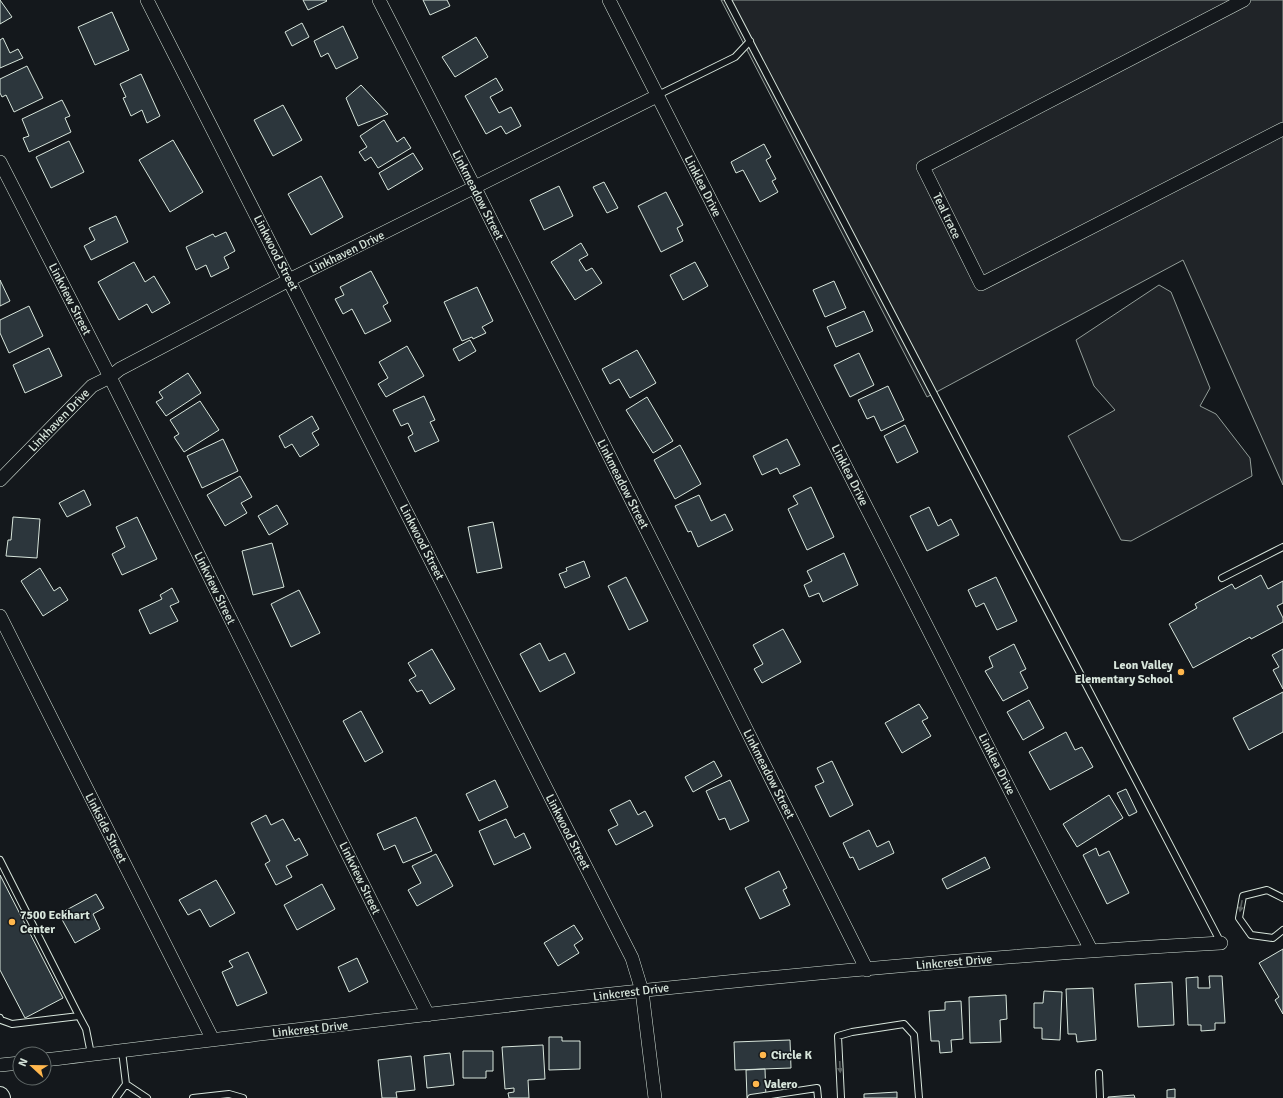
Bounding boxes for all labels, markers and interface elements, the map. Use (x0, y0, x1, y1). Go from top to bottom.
street label: Linkmeadow Street (449, 148, 507, 243)
street label: Linklea Drive (681, 153, 724, 219)
street label: Teal trace (929, 191, 964, 242)
street label: Linkwood Street (250, 213, 301, 294)
street label: Linkhaven Drive (307, 228, 387, 277)
street label: Linkview Street (45, 261, 94, 338)
street label: Linkhaven Drive (26, 386, 93, 455)
street label: Linkmeadow Street (594, 437, 652, 532)
street label: Linklea Drive (828, 442, 871, 508)
street label: Linkwood Street (396, 502, 447, 583)
street label: Linkview Street (191, 549, 239, 627)
place label: Leon Valley Elementary School (1075, 658, 1173, 687)
marker: Leon Valley Elementary School (1176, 667, 1186, 677)
street label: Linkmeadow Street (740, 727, 798, 822)
street label: Linklea Drive (975, 731, 1018, 797)
street label: Linkside Street (81, 791, 130, 866)
street label: Linkwood Street (542, 792, 593, 873)
street label: Linkview Street (336, 839, 384, 917)
one-way arrow (1238, 900, 1244, 912)
place label: 7500 Eckhart Center (20, 908, 90, 937)
marker: 7500 Eckhart Center (7, 917, 17, 927)
street label: Linkcrest Drive (915, 952, 993, 973)
street label: Linkcrest Drive (592, 980, 670, 1005)
street label: Linkcrest Drive (271, 1018, 349, 1041)
north arrow (12, 1046, 52, 1086)
place label: Circle K (771, 1048, 812, 1063)
marker: Circle K (758, 1050, 768, 1060)
text: N (16, 1056, 31, 1068)
one-way arrow (836, 1061, 843, 1073)
place label: Valero (764, 1077, 797, 1092)
marker: Valero (751, 1079, 761, 1089)

